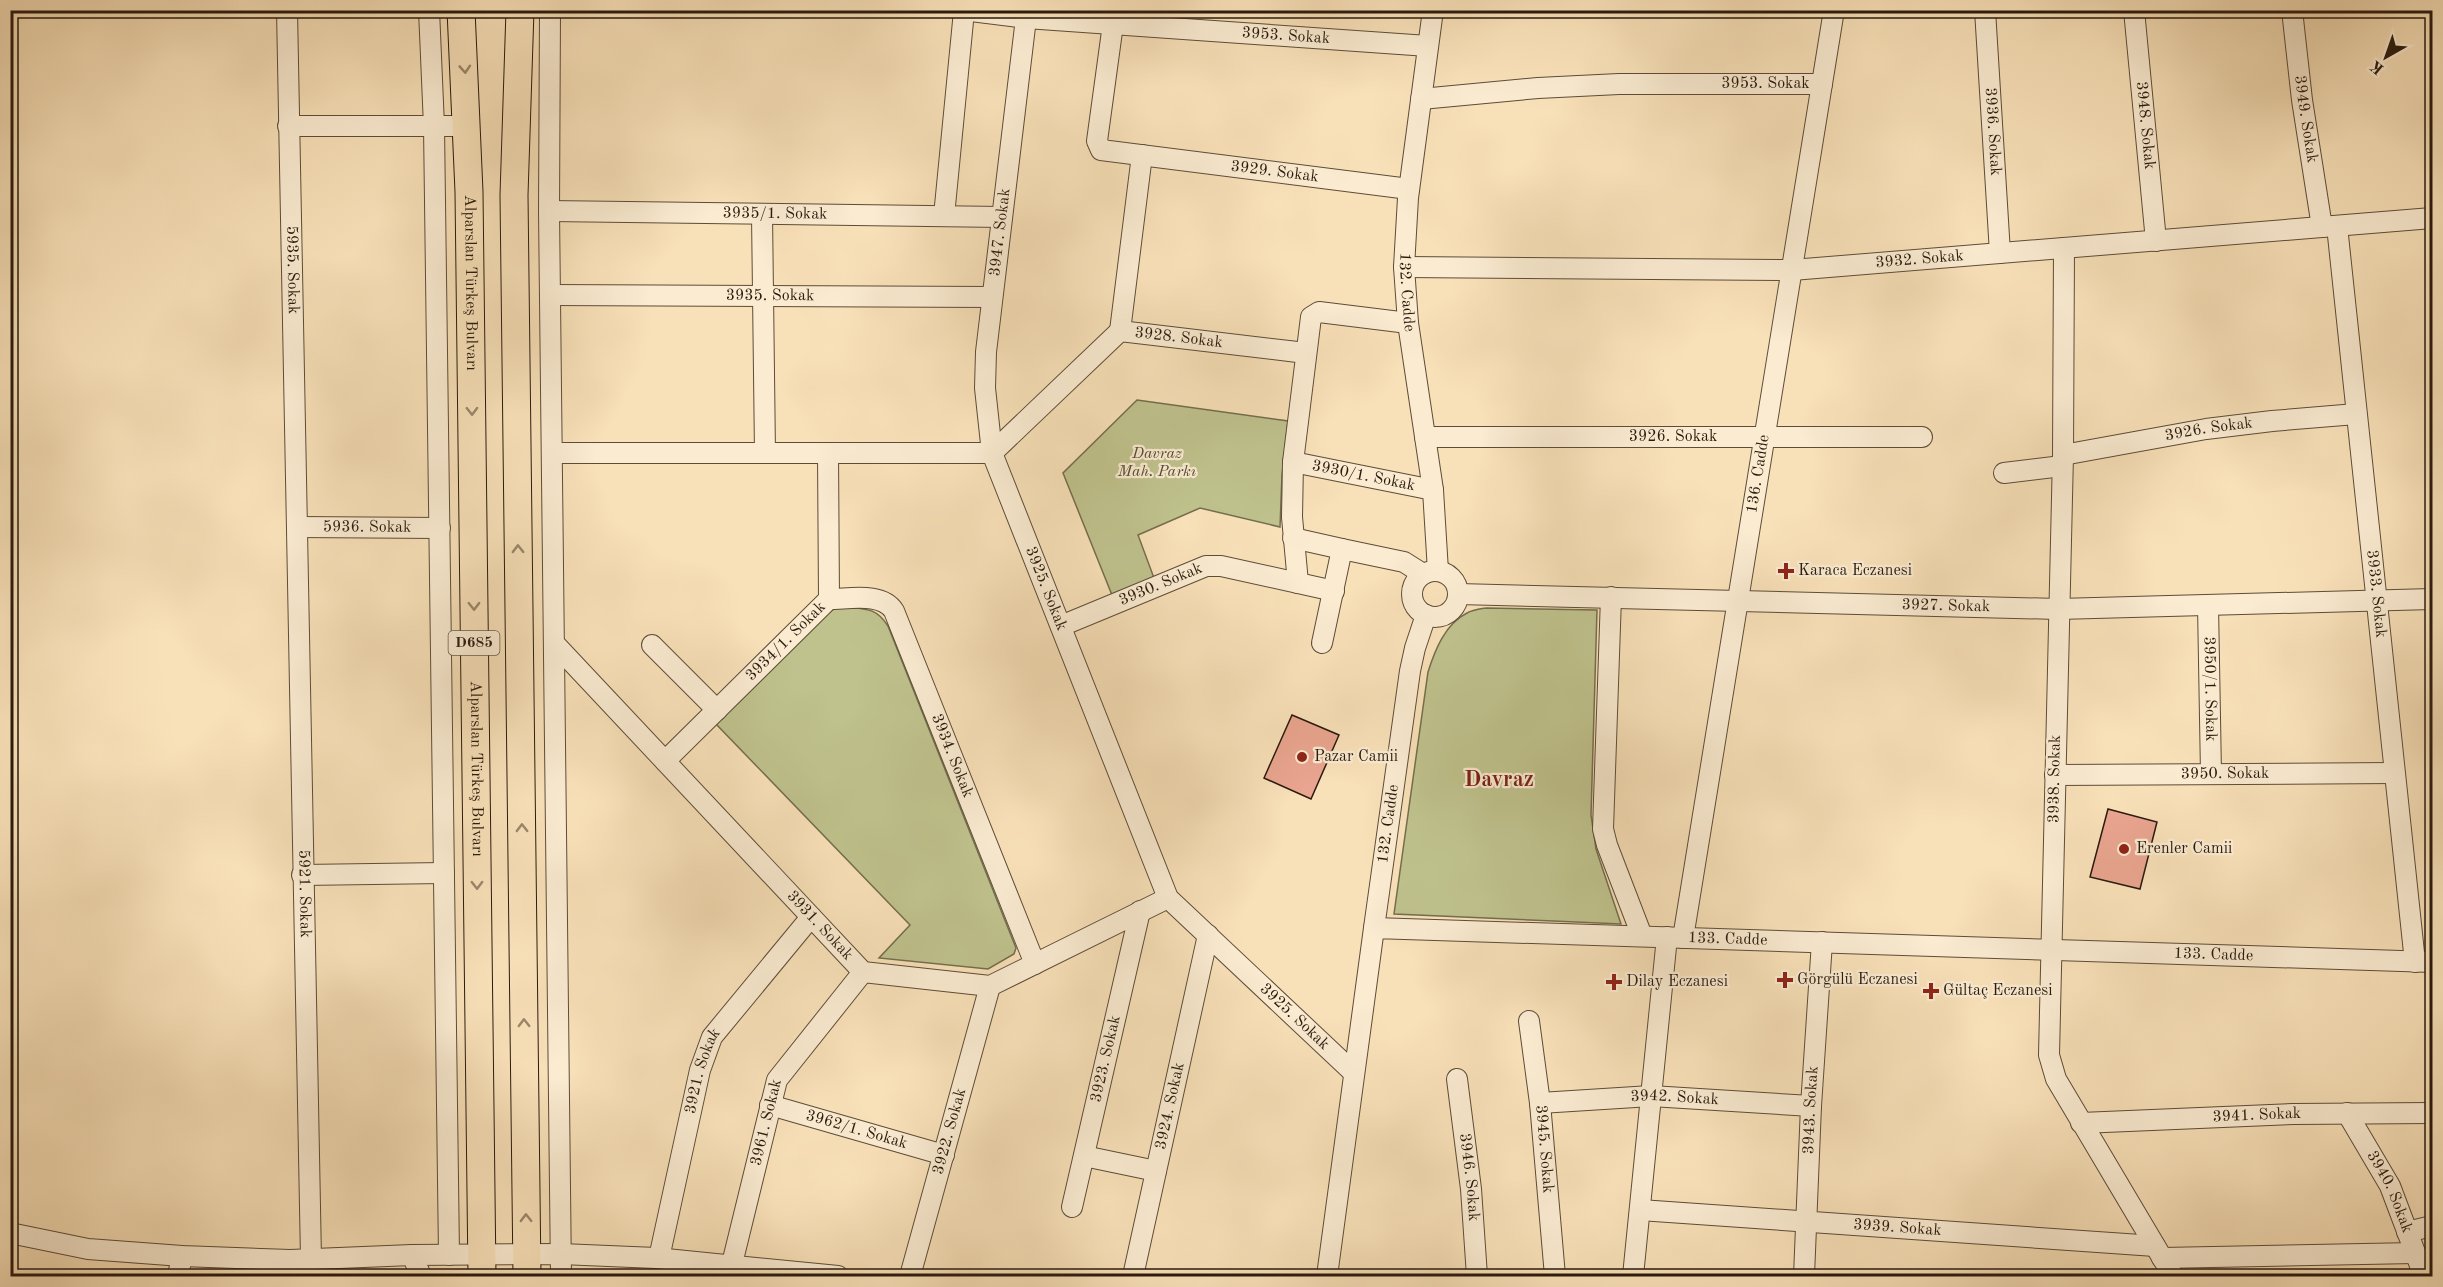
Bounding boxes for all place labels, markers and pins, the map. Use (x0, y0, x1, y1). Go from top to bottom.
place label: Karaca Eczanesi (1798, 563, 1912, 579)
marker: Karaca Eczanesi (1779, 564, 1793, 578)
place label: Pazar Camii (1314, 749, 1398, 765)
marker: Pazar Camii (1295, 750, 1309, 764)
place label: Erenler Camii (2136, 841, 2232, 857)
marker: Erenler Camii (2117, 842, 2131, 856)
place label: Görgülü Eczanesi (1797, 972, 1918, 988)
marker: Görgülü Eczanesi (1778, 973, 1792, 987)
place label: Dilay Eczanesi (1626, 974, 1728, 990)
marker: Dilay Eczanesi (1607, 975, 1621, 989)
place label: Gültaç Eczanesi (1943, 983, 2053, 999)
marker: Gültaç Eczanesi (1924, 984, 1938, 998)

